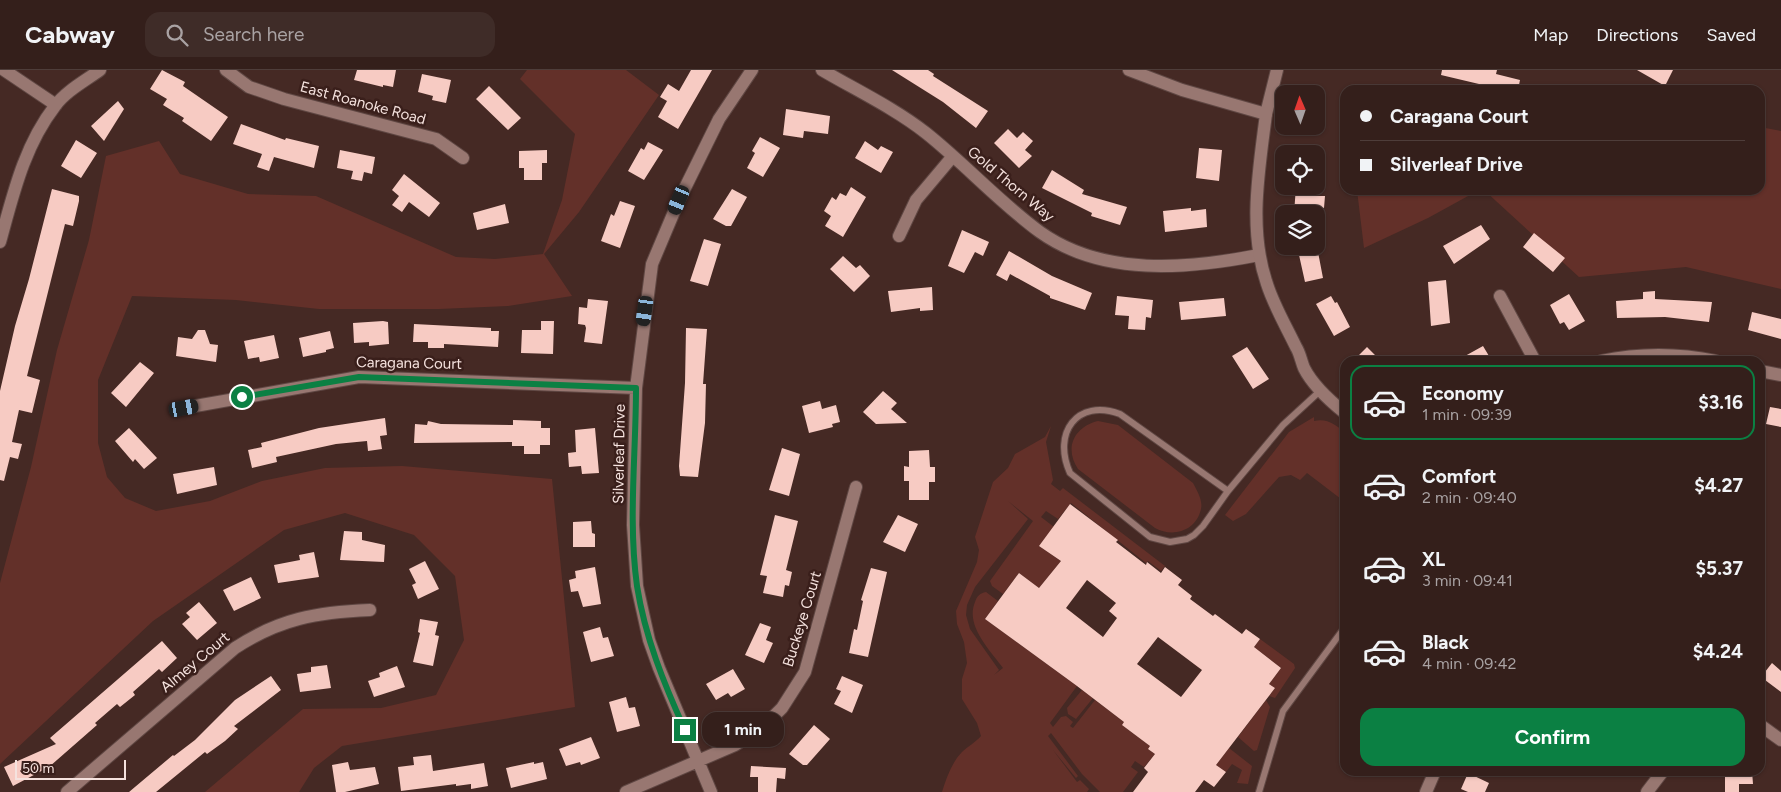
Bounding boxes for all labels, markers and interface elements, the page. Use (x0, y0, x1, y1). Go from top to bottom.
search box (145, 12, 495, 57)
text: Cabway (25, 20, 115, 49)
icon: search (163, 21, 191, 49)
text: Search here (203, 23, 304, 46)
text: Map (1533, 24, 1568, 46)
text: Directions (1596, 24, 1678, 46)
text: Saved (1706, 24, 1756, 46)
street label: East Roanoke Road (298, 78, 428, 128)
north arrow (1275, 85, 1325, 135)
map controls (1275, 85, 1325, 255)
text: Caragana Court (1390, 105, 1529, 128)
street label: Gold Thorn Way (964, 143, 1058, 226)
button: locate (1275, 145, 1325, 195)
text: Silverleaf Drive (1390, 153, 1523, 176)
car (666, 183, 691, 217)
button: layers (1275, 205, 1325, 255)
car (635, 295, 654, 327)
street label: Caragana Court (356, 353, 462, 373)
icon: car (1362, 380, 1407, 425)
text: Economy (1422, 382, 1504, 405)
route start (231, 386, 253, 408)
text: $3.16 (1698, 391, 1743, 414)
car (167, 398, 200, 418)
street label: Silverleaf Drive (609, 404, 629, 504)
text: 1 min · 09:39 (1422, 405, 1512, 424)
icon: car (1362, 463, 1407, 508)
text: Comfort (1422, 465, 1497, 488)
text: $4.27 (1694, 474, 1743, 497)
text: 2 min · 09:40 (1422, 488, 1517, 507)
icon: car (1362, 546, 1407, 591)
text: XL (1422, 548, 1445, 571)
text: $5.37 (1696, 557, 1743, 580)
street label: Buckeye Court (779, 569, 825, 669)
text: 3 min · 09:41 (1422, 571, 1513, 590)
street label: Almey Court (157, 628, 233, 696)
icon: car (1362, 629, 1407, 674)
text: Black (1422, 631, 1469, 654)
text: $4.24 (1693, 640, 1743, 663)
text: 4 min · 09:42 (1422, 654, 1516, 673)
button: Confirm (1360, 708, 1745, 766)
callout: 1 min (702, 712, 785, 748)
route end (674, 719, 696, 741)
text: 1 min (724, 720, 762, 739)
scale bar (15, 757, 126, 780)
text: 50 m (22, 760, 54, 777)

